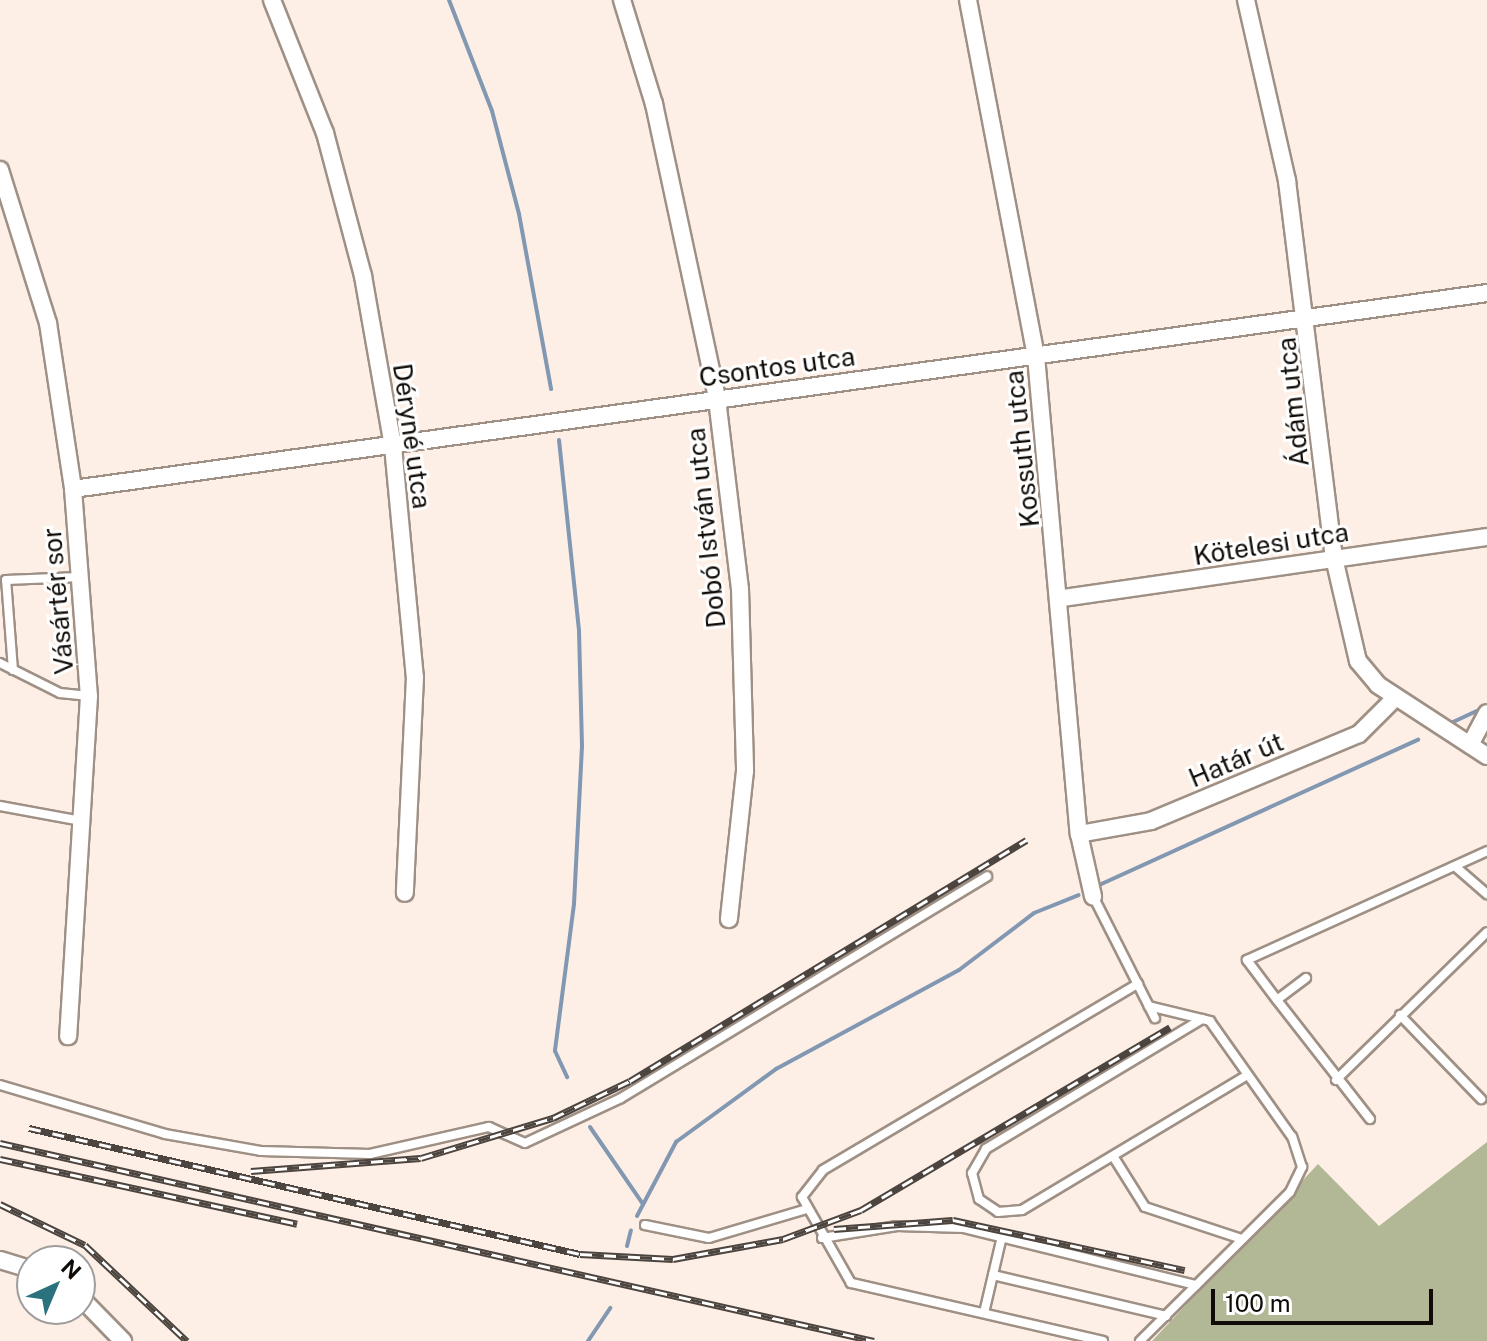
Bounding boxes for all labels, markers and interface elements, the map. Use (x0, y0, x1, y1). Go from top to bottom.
street label: Ádám utca (1271, 336, 1315, 468)
street label: Csontos utca (697, 341, 857, 393)
street label: Déryné utca (386, 361, 438, 511)
street label: Kossuth utca (998, 369, 1046, 529)
street label: Dobó István utca (680, 426, 732, 630)
street label: Kötelesi utca (1191, 516, 1351, 572)
street label: Vásártér sor (36, 526, 80, 676)
street label: Határ út (1184, 726, 1288, 794)
north arrow (16, 1245, 96, 1325)
text: N (56, 1254, 87, 1285)
scale bar (1215, 1273, 1437, 1323)
text: 100 m (1225, 1289, 1291, 1317)

